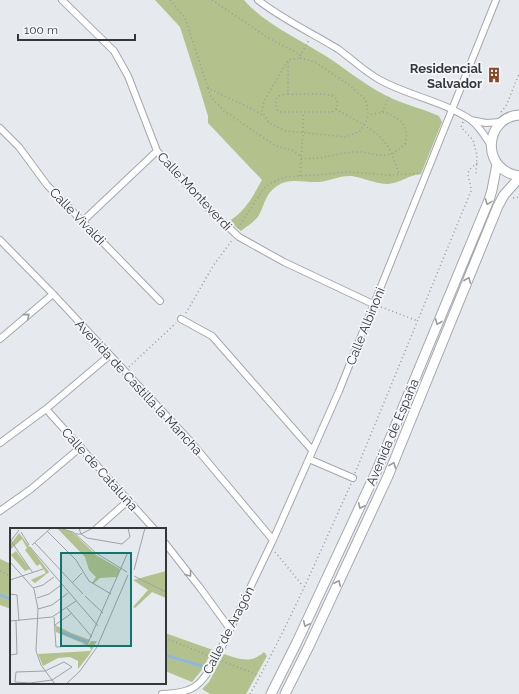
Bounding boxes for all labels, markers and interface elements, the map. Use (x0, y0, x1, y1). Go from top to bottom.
scale bar (18, 16, 135, 42)
text: 100 m (24, 23, 58, 37)
place label: Residencial Salvador (410, 61, 483, 91)
building icon: Residencial Salvador (485, 66, 503, 84)
street label: Calle Monteverdi (154, 149, 235, 234)
street label: Calle Vivaldi (47, 185, 109, 248)
one-way arrow (484, 198, 492, 205)
one-way arrow (464, 276, 472, 283)
street label: Calle Albinoni (343, 285, 388, 367)
one-way arrow (22, 314, 29, 321)
street label: Avenida de Castilla la Mancha (72, 317, 205, 458)
one-way arrow (435, 318, 443, 325)
street label: Avenida de España (363, 377, 422, 488)
street label: Calle de Cataluña (58, 425, 141, 514)
one-way arrow (388, 462, 396, 469)
one-way arrow (357, 502, 365, 509)
inset map (10, 528, 166, 684)
one-way arrow (184, 569, 191, 576)
one-way arrow (333, 580, 341, 588)
street label: Calle de Aragón (200, 584, 257, 677)
one-way arrow (303, 620, 311, 627)

